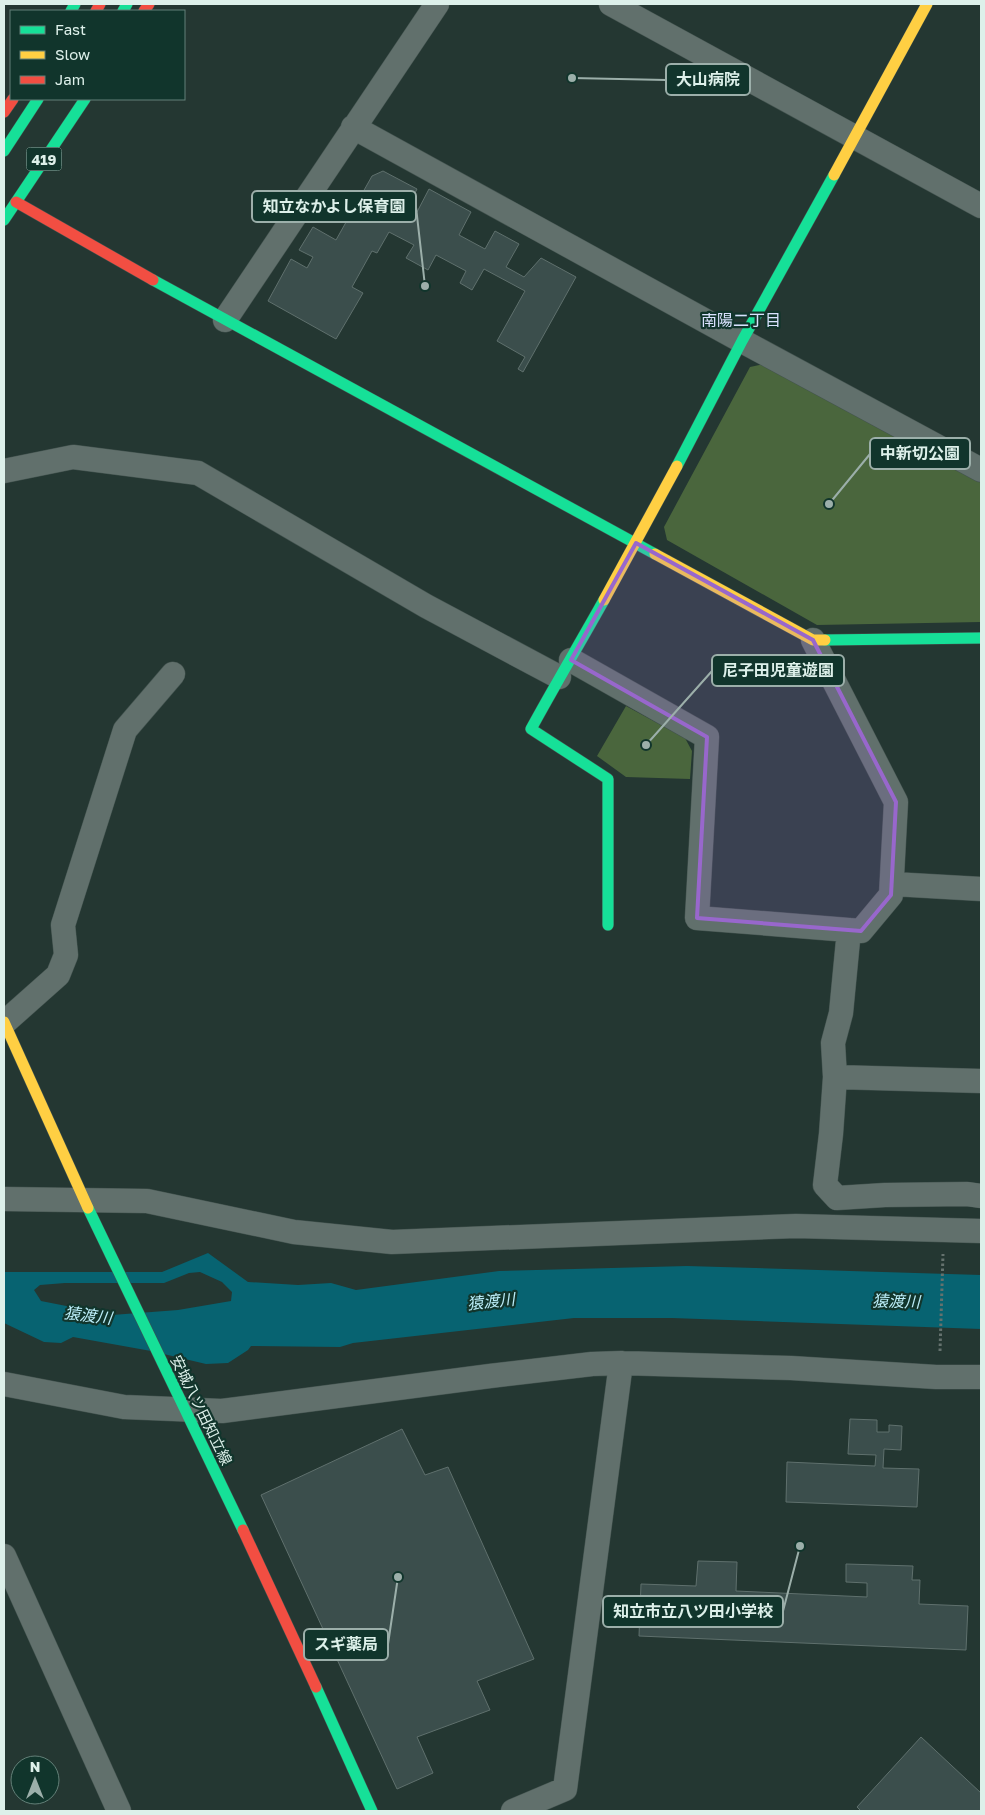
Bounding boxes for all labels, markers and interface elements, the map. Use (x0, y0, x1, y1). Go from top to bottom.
legend (10, 10, 185, 100)
text: Fast (55, 20, 86, 38)
text: Slow (55, 45, 90, 63)
callout: 大山病院 (666, 64, 750, 95)
text: 大山病院 (676, 69, 740, 89)
text: Jam (55, 70, 85, 88)
road number: 419 (27, 148, 62, 170)
callout: 知立なかよし保育園 (252, 191, 416, 222)
text: 知立なかよし保育園 (262, 196, 406, 216)
district label: 南陽二丁目 (701, 310, 781, 330)
callout: 中新切公園 (870, 438, 970, 469)
text: 中新切公園 (880, 443, 960, 463)
callout: 尼子田児童遊園 (712, 655, 844, 686)
text: 尼子田児童遊園 (722, 660, 834, 680)
water label: 猿渡川 (466, 1288, 518, 1313)
water label: 猿渡川 (872, 1291, 922, 1311)
water label: 猿渡川 (63, 1302, 115, 1328)
street label: 安城八ツ田知立線 (168, 1352, 236, 1468)
callout: 知立市立八ツ田小学校 (603, 1596, 783, 1627)
text: 知立市立八ツ田小学校 (613, 1601, 773, 1621)
callout: スギ薬局 (304, 1629, 388, 1660)
text: スギ薬局 (314, 1634, 378, 1654)
north arrow (10, 1755, 60, 1805)
text: N (30, 1758, 40, 1775)

